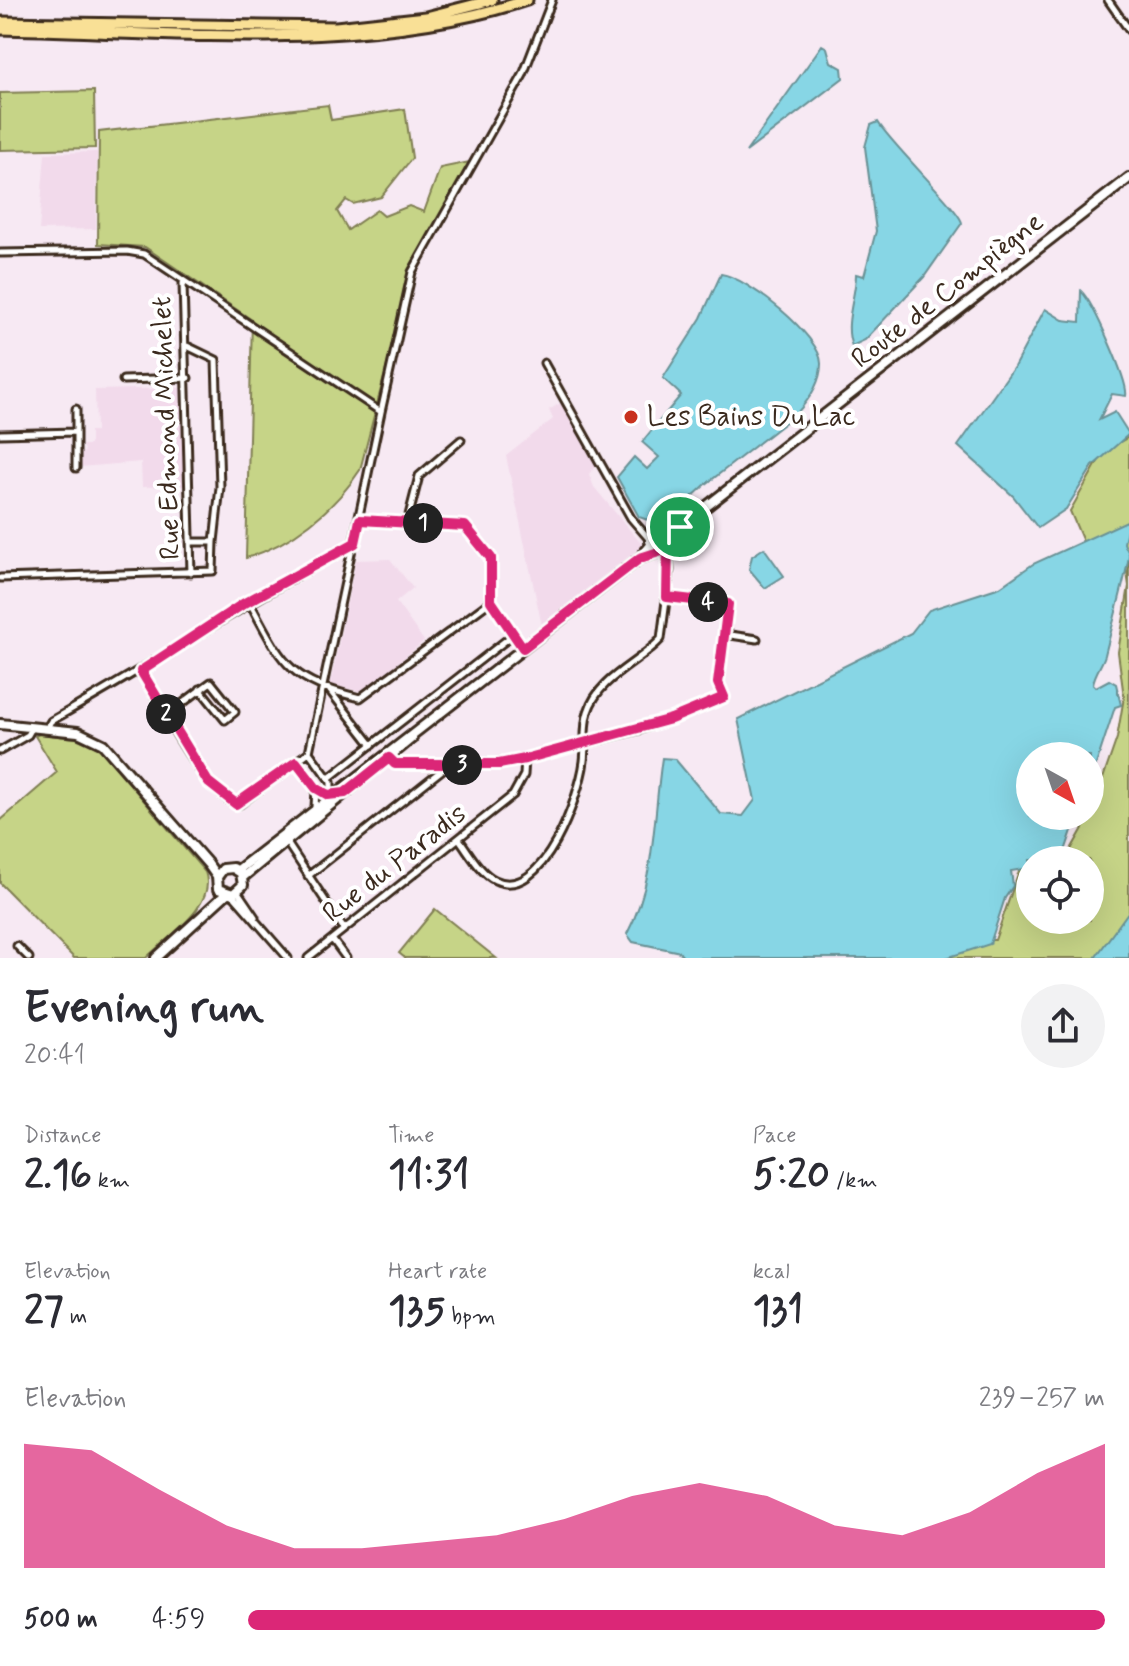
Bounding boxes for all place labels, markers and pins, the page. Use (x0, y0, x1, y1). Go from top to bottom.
place label: Les Bains Du Lac (647, 399, 855, 436)
marker: Les Bains Du Lac (622, 408, 640, 426)
pin (646, 493, 714, 561)
pin: 1 (403, 503, 443, 543)
pin: 4 (688, 582, 728, 622)
pin: 2 (146, 694, 186, 734)
pin: 3 (442, 745, 482, 785)

